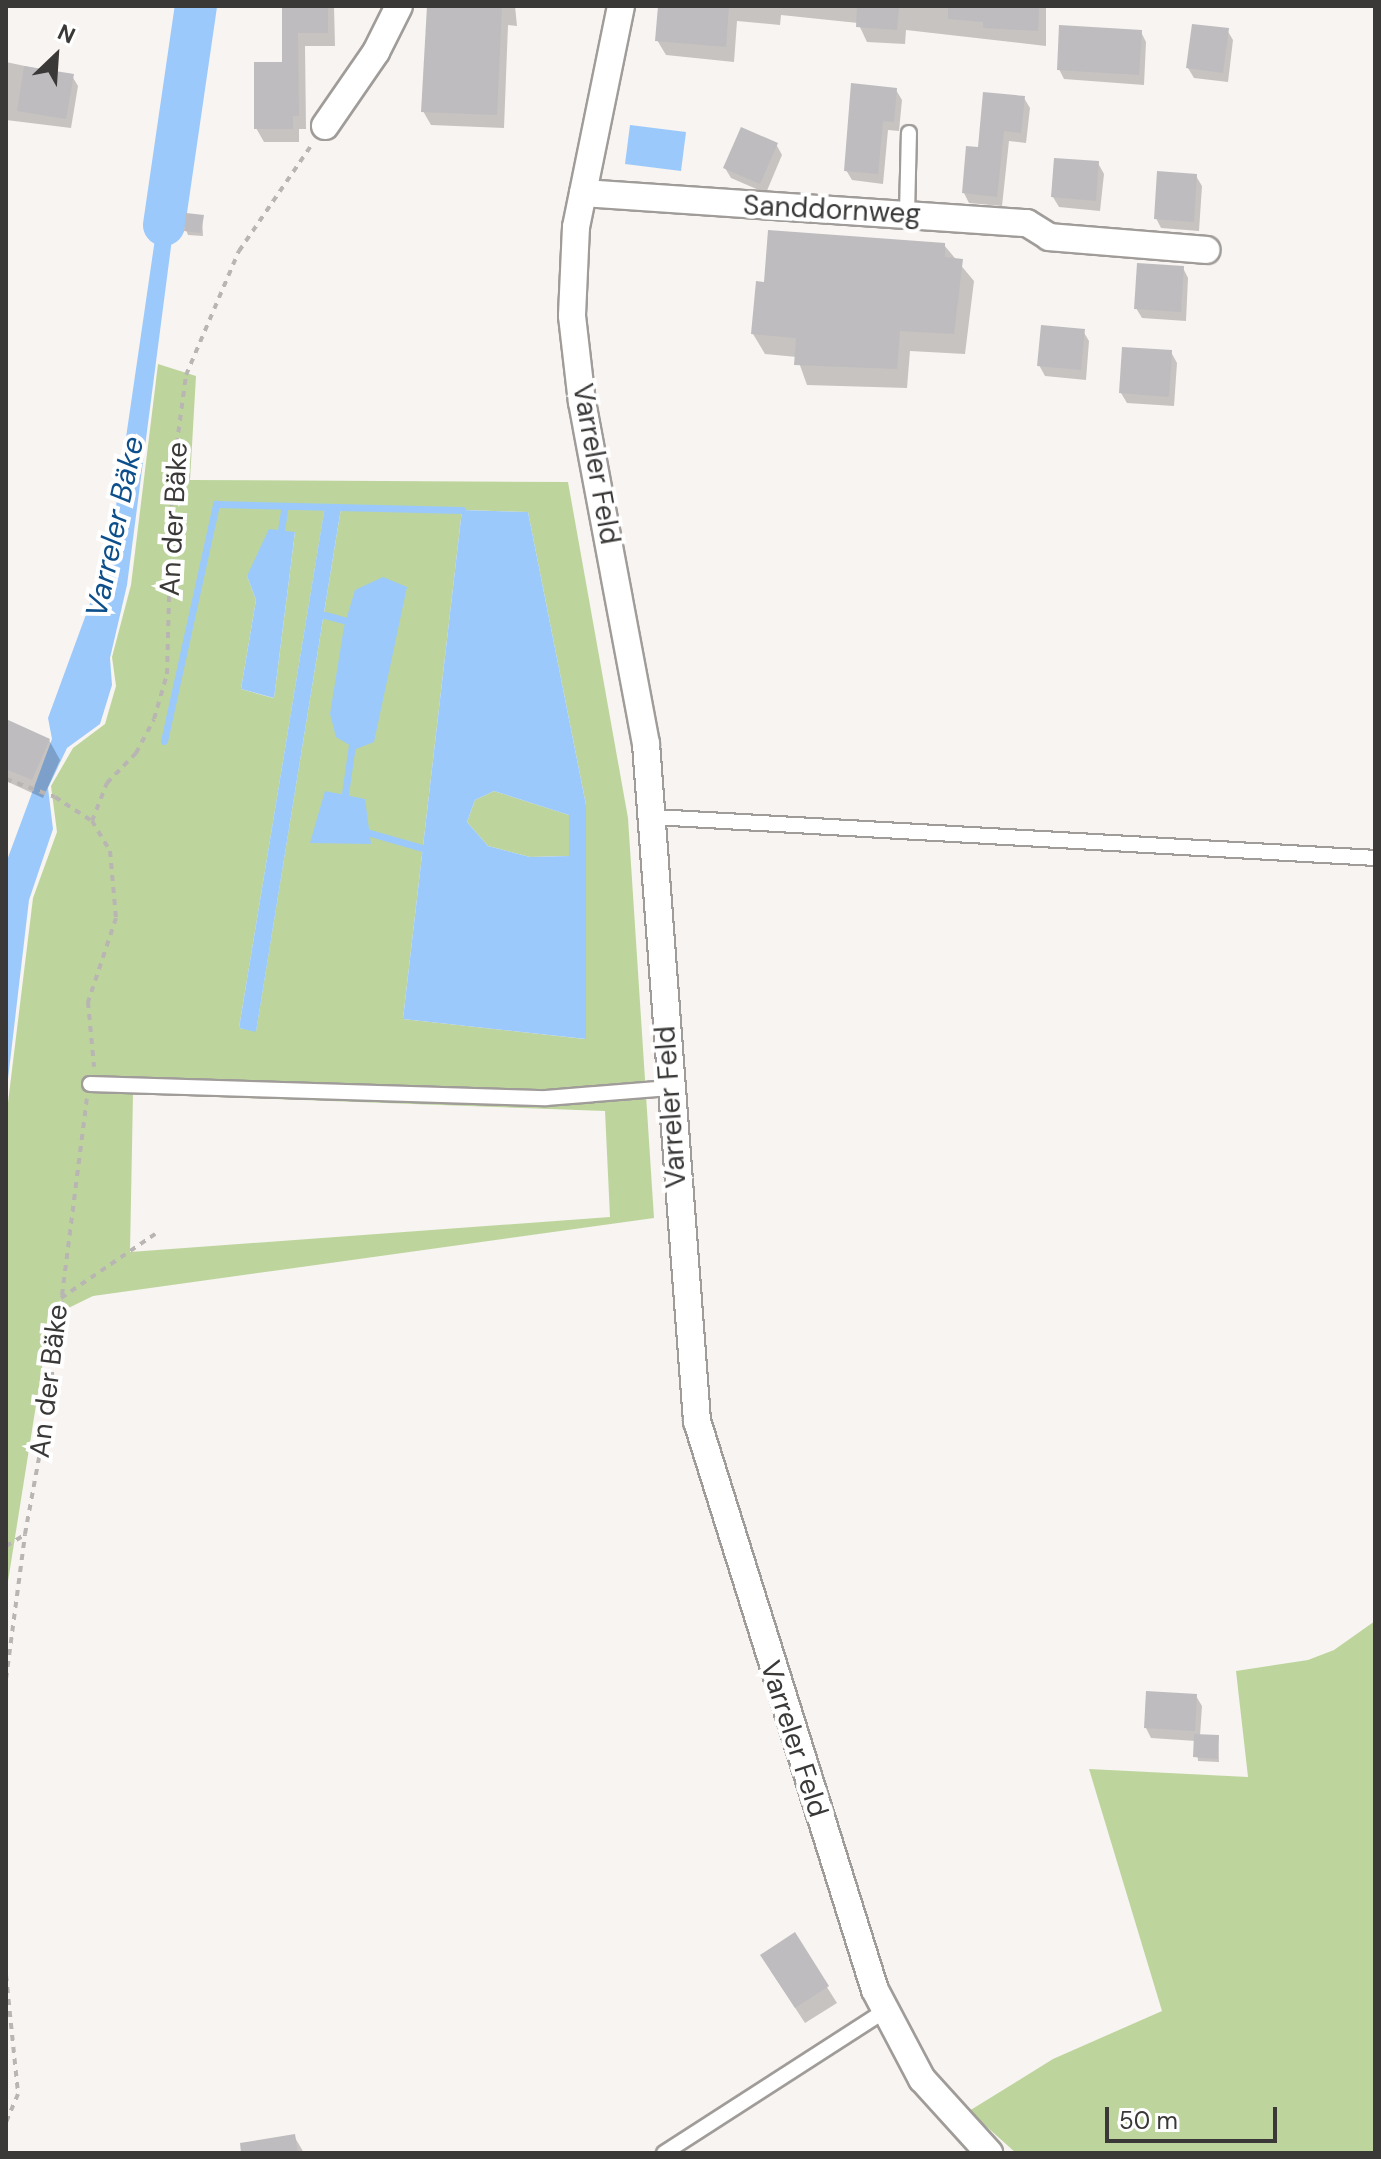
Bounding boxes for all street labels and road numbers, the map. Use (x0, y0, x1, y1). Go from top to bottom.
street label: Sanddornweg (742, 189, 922, 231)
street label: Varreler Feld (565, 381, 627, 547)
street label: An der Bäke (153, 441, 195, 597)
street label: Varreler Feld (649, 1025, 693, 1189)
street label: An der Bäke (23, 1302, 75, 1460)
street label: Varreler Feld (753, 1657, 835, 1821)

